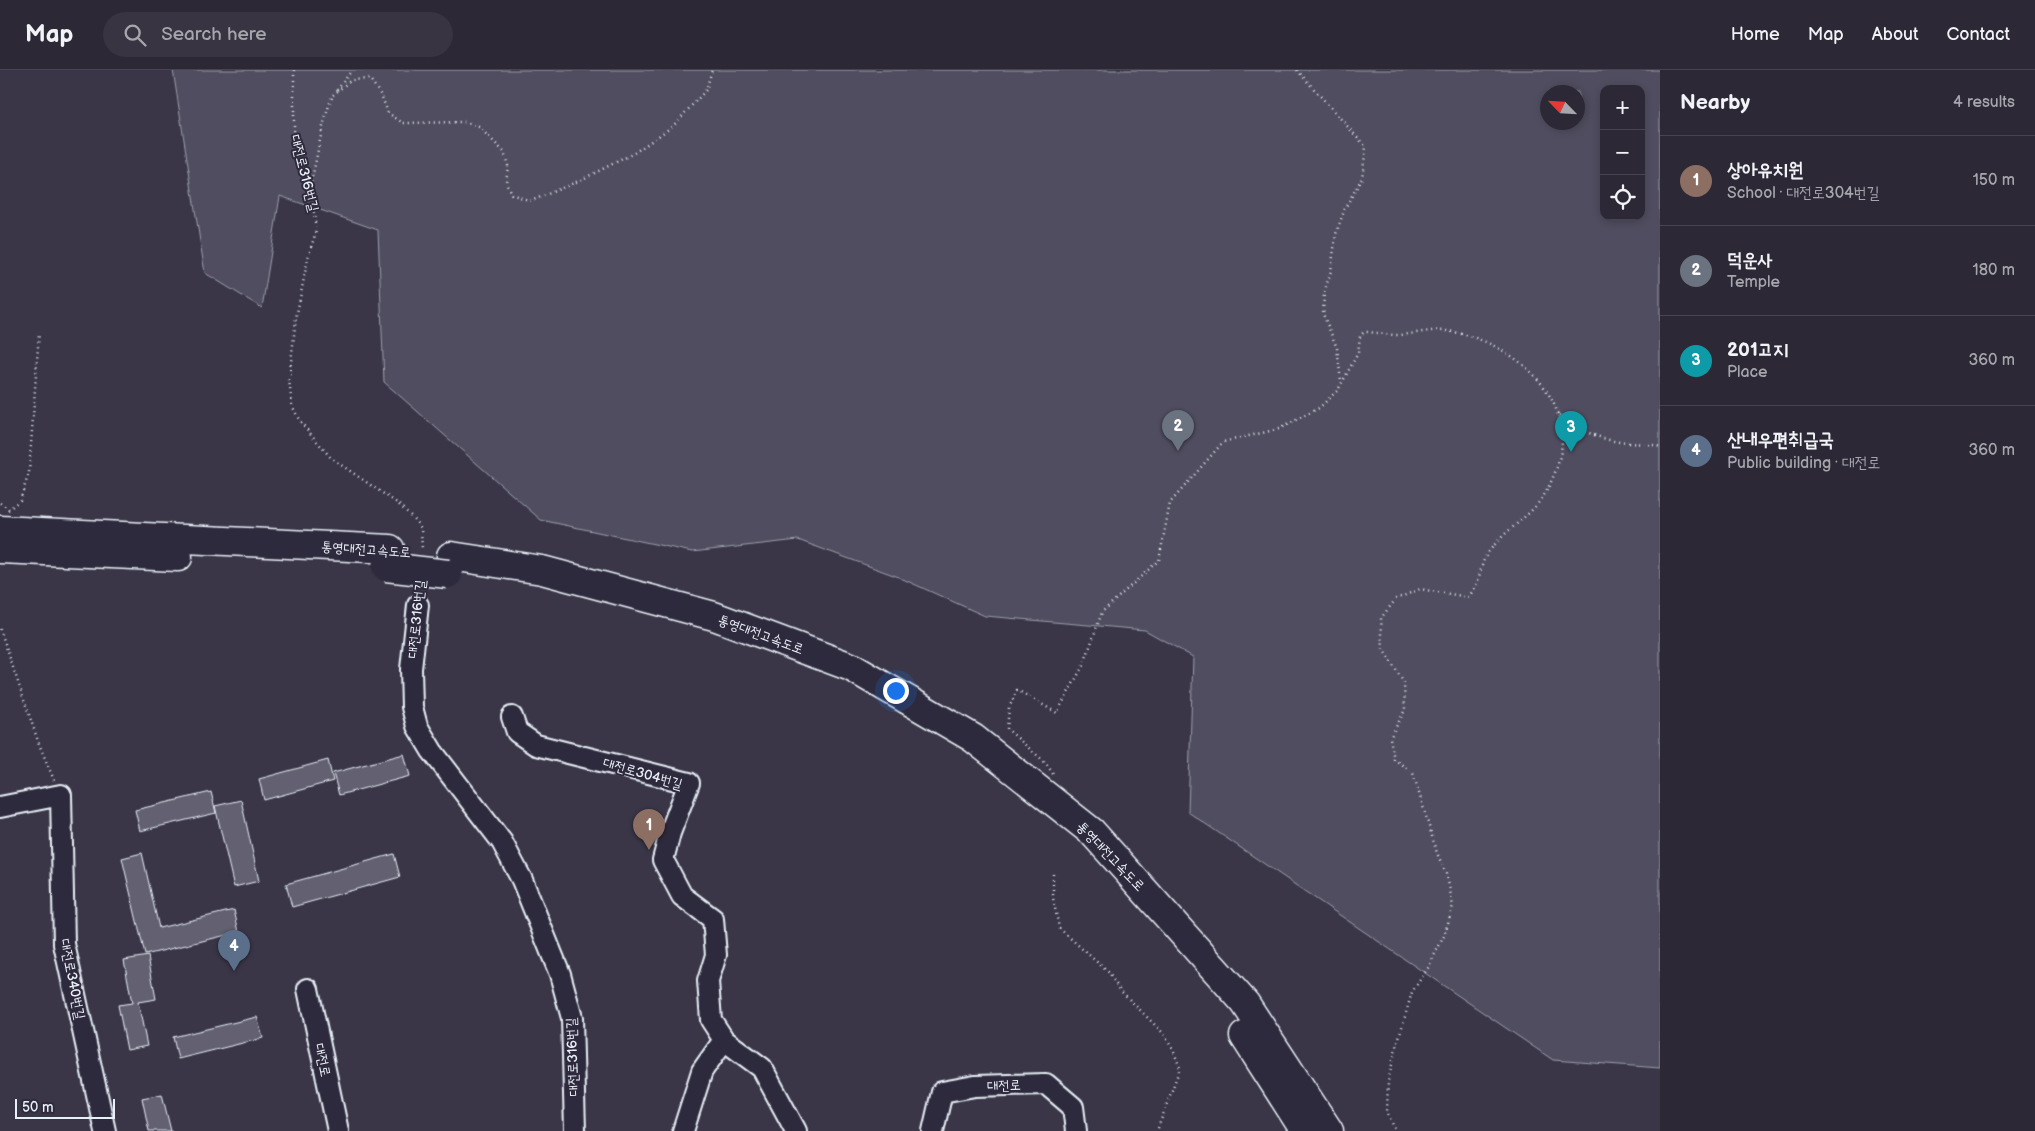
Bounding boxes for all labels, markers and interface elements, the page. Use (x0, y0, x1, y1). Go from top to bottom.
search box (103, 12, 453, 57)
text: Map (25, 20, 73, 49)
icon: search (121, 21, 149, 49)
text: Search here (161, 23, 267, 46)
text: Home (1731, 24, 1780, 45)
text: Map (1808, 24, 1844, 45)
text: About (1872, 24, 1919, 45)
text: Contact (1947, 24, 2010, 45)
north arrow (1540, 85, 1585, 130)
map controls (1600, 85, 1645, 220)
button: + (1600, 85, 1645, 130)
text: Nearby (1680, 90, 1750, 115)
text: 4 results (1953, 93, 2015, 112)
button: − (1600, 130, 1645, 175)
street label: 대전로316번길 (287, 133, 322, 214)
text: 상아유치원 (1727, 159, 1803, 182)
text: 1 (1693, 171, 1699, 190)
text: 150 m (1973, 171, 2015, 190)
button: locate (1600, 175, 1645, 220)
text: School · 대전로304번길 (1727, 184, 1880, 203)
text: 덕운사 (1727, 249, 1773, 272)
text: 2 (1691, 261, 1701, 280)
text: 180 m (1973, 261, 2015, 280)
text: Temple (1727, 273, 1780, 292)
text: 201고지 (1727, 339, 1788, 362)
text: 3 (1691, 351, 1701, 370)
text: 360 m (1968, 351, 2015, 370)
text: Place (1727, 363, 1768, 382)
pin: 2 (1162, 410, 1194, 451)
pin: 3 (1555, 411, 1587, 452)
text: 산내우편취급국 (1727, 429, 1834, 452)
text: 4 (1691, 441, 1701, 460)
text: 360 m (1968, 441, 2015, 460)
text: Public building · 대전로 (1727, 454, 1880, 473)
street label: 통영대전고속도로 (320, 538, 412, 561)
street label: 대전로316번길 (404, 578, 429, 659)
street label: 통영대전고속도로 (716, 611, 806, 658)
your location (883, 678, 909, 704)
street label: 대전로304번길 (601, 754, 685, 793)
pin: 1 (633, 809, 665, 850)
street label: 통영대전고속도로 (1073, 818, 1148, 895)
pin: 4 (218, 930, 250, 971)
street label: 대전로340번길 (56, 937, 89, 1022)
street label: 대전로316번길 (563, 1017, 582, 1097)
street label: 대전로 (311, 1042, 334, 1078)
street label: 대전로 (987, 1076, 1021, 1095)
scale bar (15, 1096, 115, 1119)
text: 50 m (22, 1099, 54, 1116)

